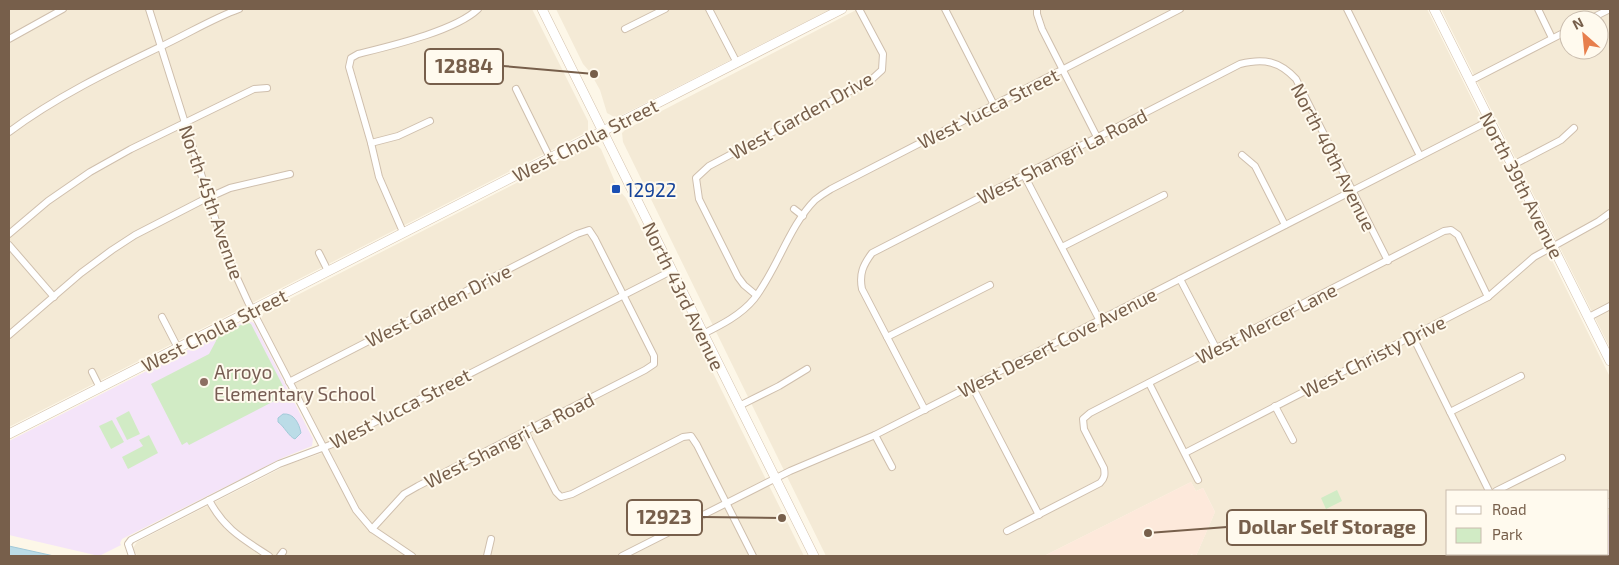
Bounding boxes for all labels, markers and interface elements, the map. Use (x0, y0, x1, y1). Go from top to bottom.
north arrow (1559, 10, 1609, 60)
text: N (1570, 13, 1586, 33)
callout: 12884 (425, 49, 503, 84)
text: 12884 (435, 53, 493, 77)
street label: West Yucca Street (914, 63, 1062, 153)
street label: West Garden Drive (725, 66, 877, 164)
street label: North 40th Avenue (1287, 79, 1381, 235)
street label: West Cholla Street (508, 93, 662, 187)
street label: West Shangri La Road (973, 103, 1151, 209)
street label: North 39th Avenue (1475, 108, 1569, 262)
street label: North 45th Avenue (175, 122, 249, 282)
place label: 12922 (626, 178, 676, 201)
marker: 12922 (610, 183, 622, 195)
street label: North 43rd Avenue (638, 218, 730, 374)
street label: West Garden Drive (361, 258, 515, 352)
street label: West Mercer Lane (1192, 277, 1340, 369)
street label: West Desert Cove Avenue (954, 282, 1160, 402)
street label: West Cholla Street (137, 283, 291, 377)
street label: West Christy Drive (1297, 310, 1449, 402)
place label: Arroyo Elementary School (214, 360, 376, 405)
street label: West Yucca Street (326, 363, 474, 453)
marker: Arroyo Elementary School (198, 376, 210, 388)
street label: West Shangri La Road (420, 387, 598, 493)
legend (1446, 490, 1609, 555)
callout: 12923 (627, 500, 702, 535)
text: Road (1492, 500, 1527, 518)
text: 12923 (636, 504, 692, 528)
callout: Dollar Self Storage (1227, 510, 1426, 545)
text: Dollar Self Storage (1238, 514, 1416, 538)
text: Park (1492, 525, 1523, 543)

